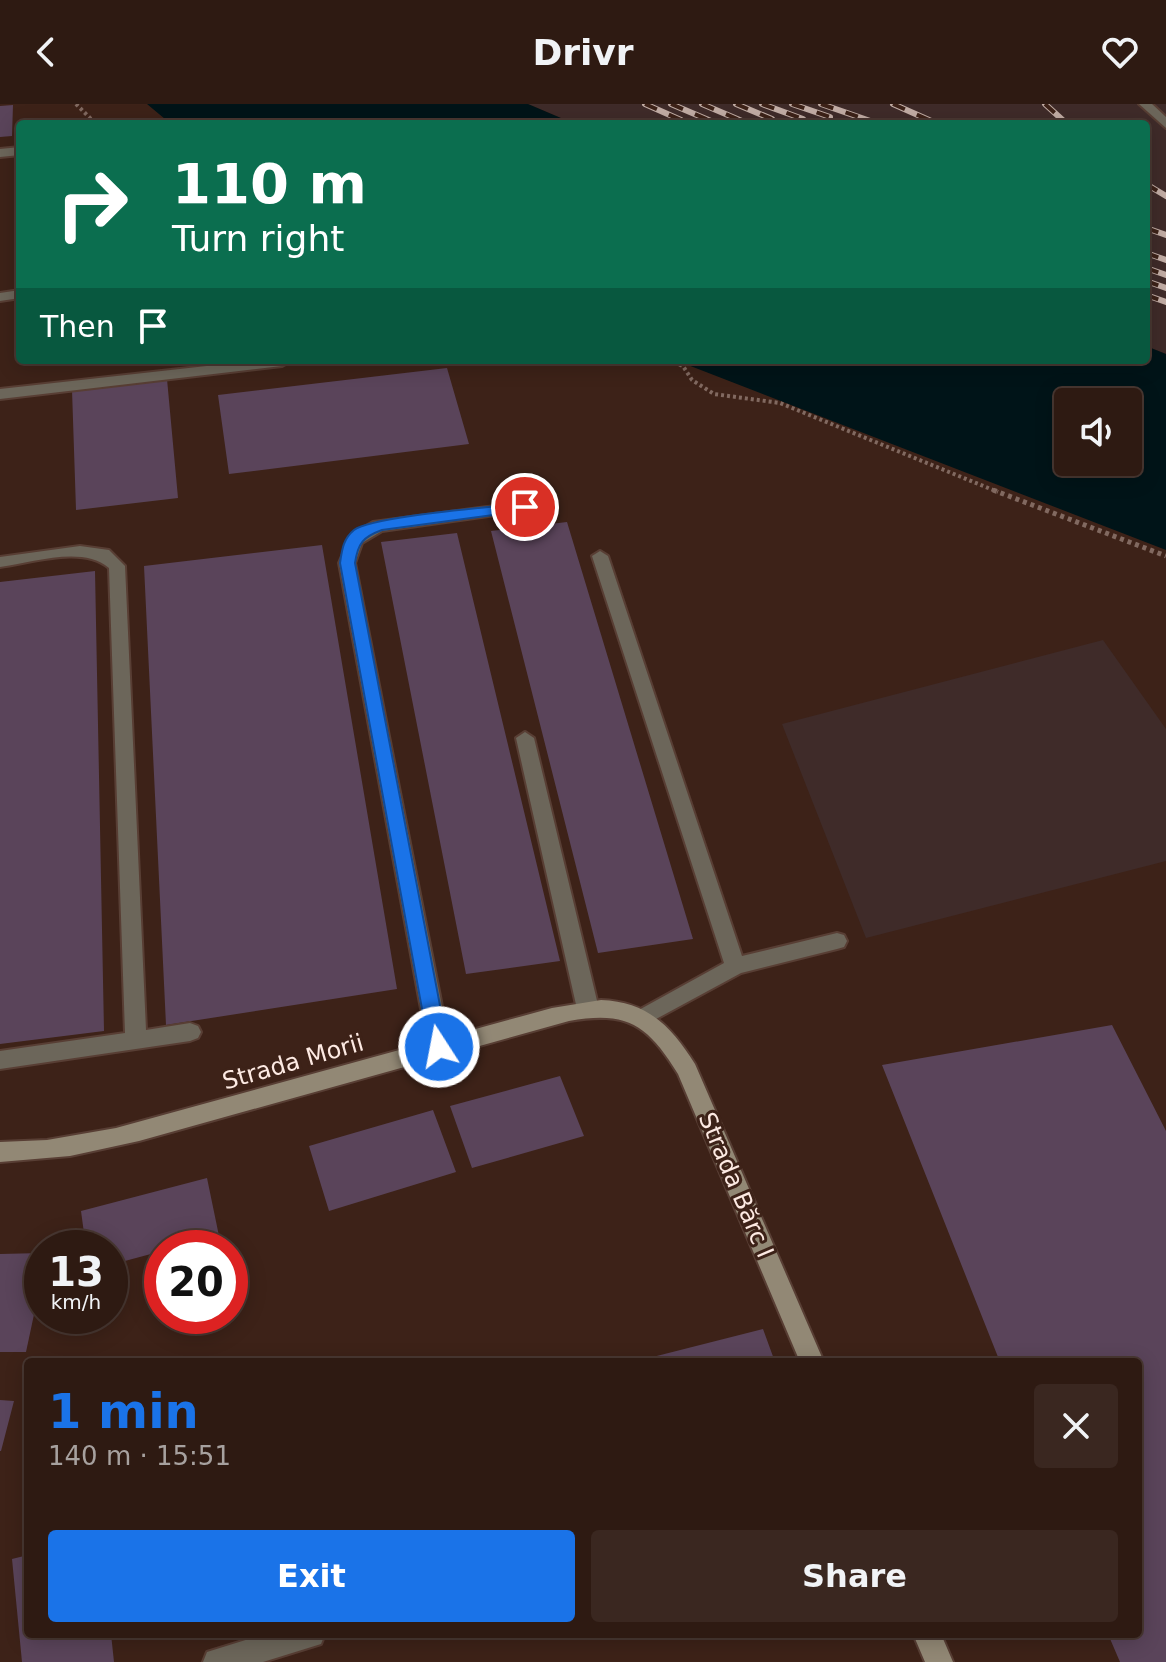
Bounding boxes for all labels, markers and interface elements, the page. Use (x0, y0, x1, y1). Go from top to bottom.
icon: back (24, 30, 68, 74)
icon: heart (1098, 30, 1142, 74)
text: Drivr (532, 32, 634, 73)
text: 110 m (172, 151, 367, 216)
icon: right (40, 152, 144, 256)
text: Turn right (172, 218, 344, 259)
icon: arrive (131, 304, 175, 348)
text: Then (40, 309, 115, 344)
map controls (1054, 388, 1142, 476)
button: sound (1054, 388, 1142, 476)
pin (491, 473, 559, 541)
icon: arrive (503, 485, 547, 529)
position arrow (397, 1005, 481, 1089)
street label: Strada Morii (219, 1029, 367, 1095)
street label: Strada Bărc I (693, 1108, 779, 1262)
speed limit sign: 20 (144, 1230, 248, 1334)
text: 13 (48, 1249, 104, 1295)
text: km/h (51, 1290, 101, 1314)
text: 1 min (48, 1383, 199, 1439)
button: close (1034, 1384, 1118, 1468)
text: 140 m · 15:51 (48, 1441, 231, 1471)
button: Exit (48, 1530, 575, 1622)
button: Share (591, 1530, 1118, 1622)

